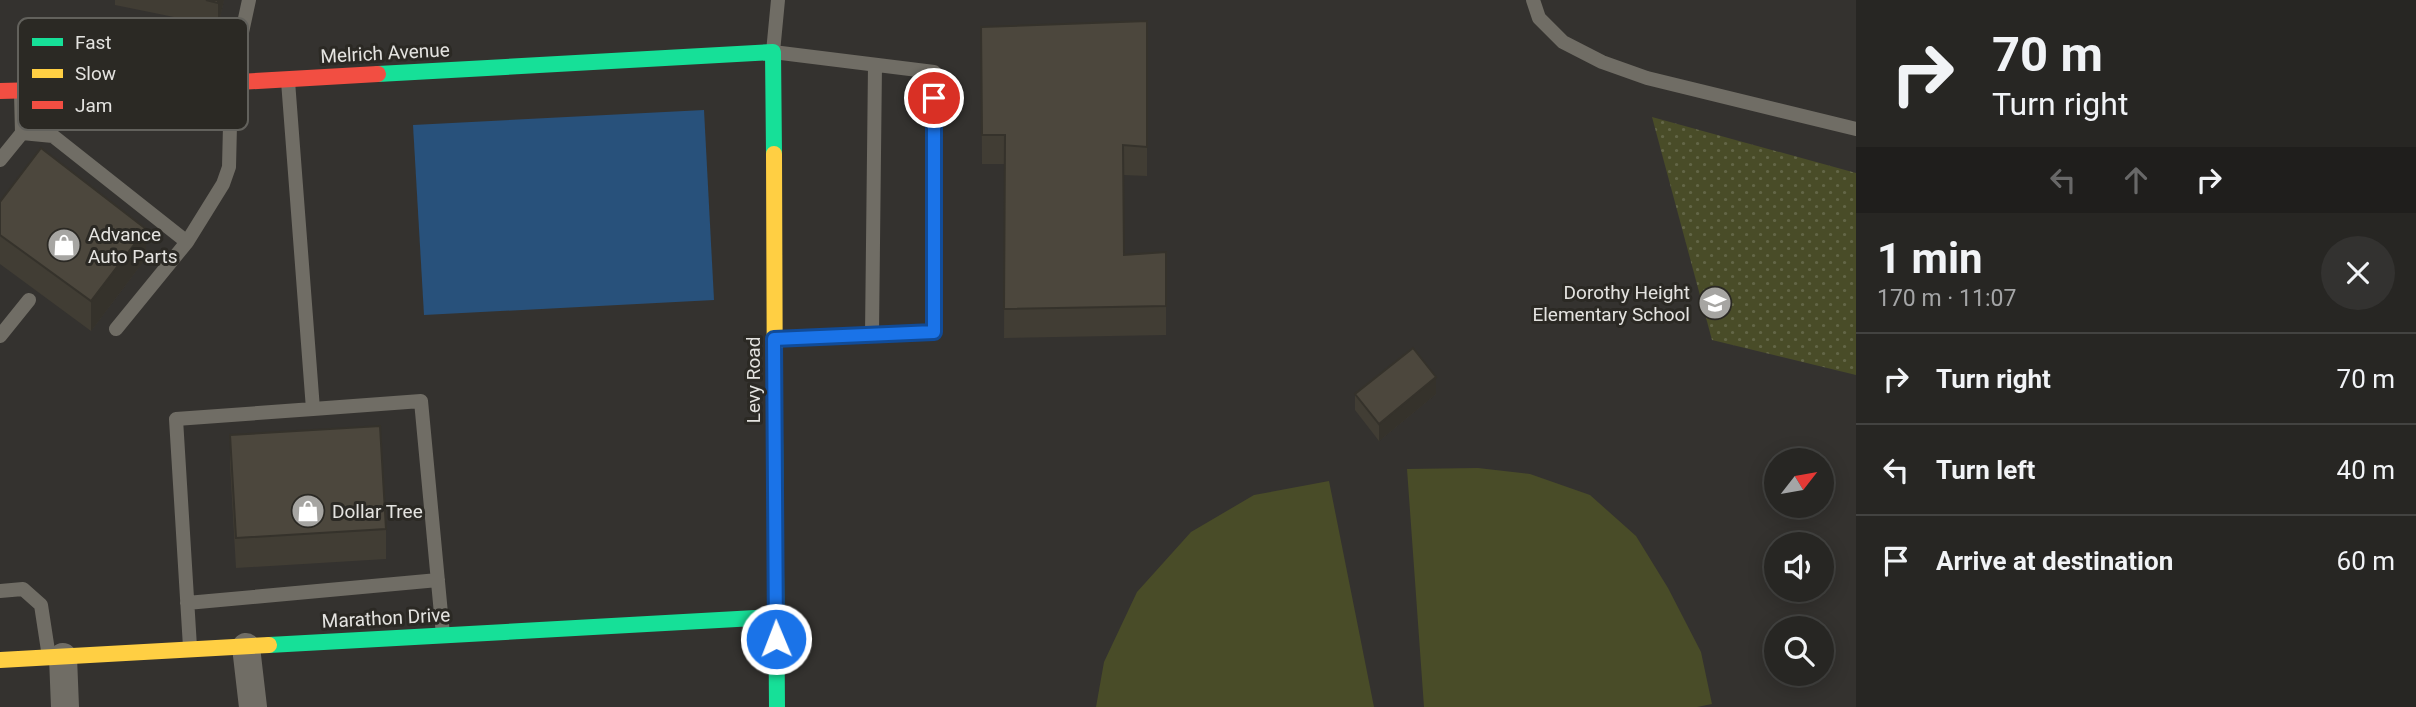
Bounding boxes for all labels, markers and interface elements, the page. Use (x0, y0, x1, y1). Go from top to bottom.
legend (18, 18, 248, 130)
text: 70 m (1992, 26, 2103, 83)
icon: right (1877, 28, 1968, 119)
text: Fast (75, 31, 112, 54)
street label: Melrich Avenue (320, 38, 450, 68)
text: Slow (75, 62, 116, 85)
pin (904, 68, 964, 128)
icon: arrive (915, 79, 953, 117)
text: Turn right (1992, 85, 2128, 123)
text: Jam (75, 94, 112, 117)
icon: left (2044, 161, 2082, 199)
icon: ahead (2117, 161, 2155, 199)
icon: right (2190, 161, 2228, 199)
place label: Advance Auto Parts (88, 223, 178, 268)
shop icon: Advance Auto Parts (45, 226, 83, 264)
text: 1 min (1877, 234, 1983, 283)
button: close (2321, 236, 2395, 310)
place label: Dorothy Height Elementary School (1532, 281, 1690, 326)
school or university icon: Dorothy Height Elementary School (1696, 284, 1734, 322)
text: 170 m · 11:07 (1877, 285, 2016, 312)
street label: Levy Road (742, 337, 765, 423)
icon: right (1877, 360, 1915, 398)
text: Turn right (1936, 364, 2051, 394)
text: 70 m (2337, 364, 2395, 394)
north arrow (1764, 448, 1834, 518)
map controls (1764, 448, 1834, 686)
icon: left (1877, 451, 1915, 489)
text: Turn left (1936, 455, 2035, 485)
text: 40 m (2337, 455, 2395, 485)
shop icon: Dollar Tree (289, 492, 327, 530)
place label: Dollar Tree (332, 500, 423, 523)
button: sound (1764, 532, 1834, 602)
icon: arrive (1877, 542, 1915, 580)
text: Arrive at destination (1936, 546, 2173, 576)
text: 60 m (2337, 546, 2395, 576)
position arrow (739, 602, 813, 676)
street label: Marathon Drive (321, 603, 451, 633)
button: search (1764, 616, 1834, 686)

